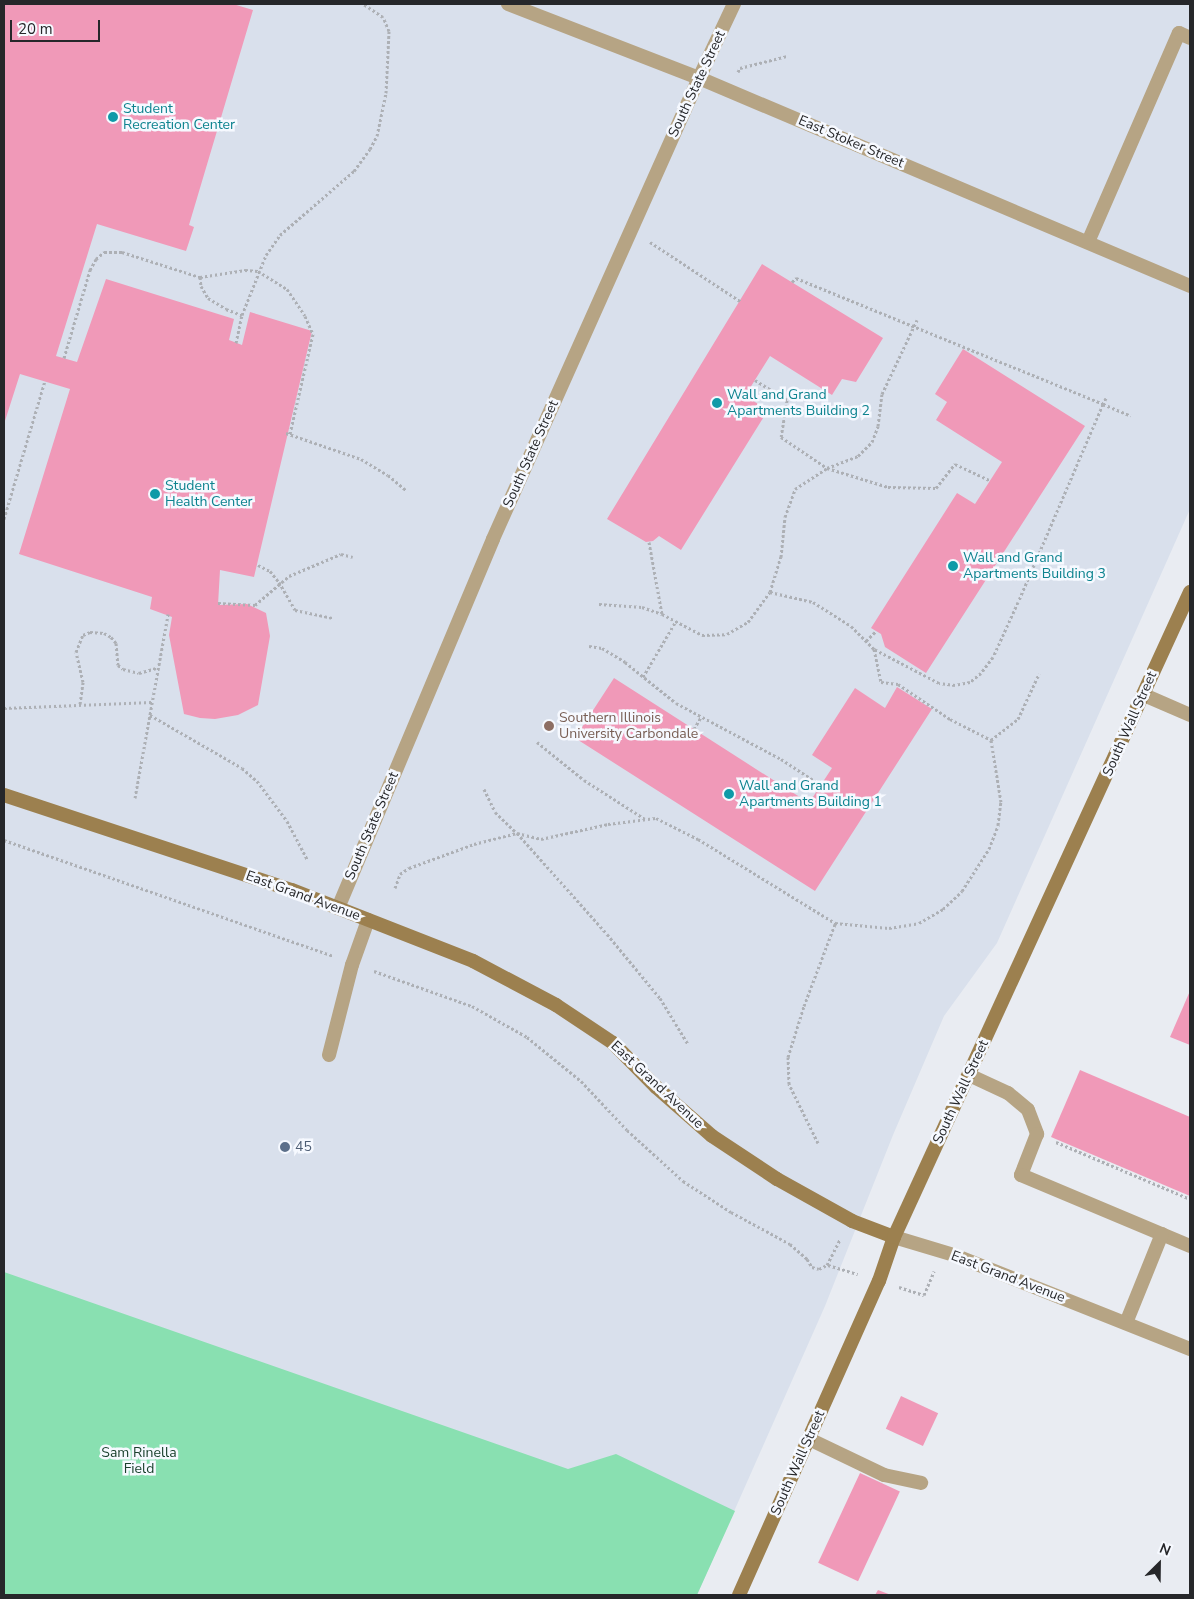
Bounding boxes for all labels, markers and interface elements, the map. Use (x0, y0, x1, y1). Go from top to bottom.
scale bar (12, 10, 102, 42)
text: 20 m (18, 19, 53, 39)
street label: South State Street (665, 28, 729, 140)
place label: Student Recreation Center (123, 101, 235, 134)
marker: Student Recreation Center (107, 111, 119, 123)
street label: East Stoker Street (796, 112, 906, 172)
place label: Wall and Grand Apartments Building 2 (727, 387, 870, 420)
marker: Wall and Grand Apartments Building 2 (711, 397, 723, 409)
street label: South State Street (500, 398, 562, 510)
place label: Student Health Center (165, 478, 253, 511)
marker: Student Health Center (149, 488, 161, 500)
place label: Wall and Grand Apartments Building 3 (963, 550, 1106, 582)
marker: Wall and Grand Apartments Building 3 (947, 560, 959, 572)
street label: South Wall Street (1099, 669, 1161, 779)
place label: Southern Illinois University Carbondale (559, 710, 698, 742)
marker: Southern Illinois University Carbondale (543, 720, 555, 732)
street label: South State Street (342, 769, 402, 883)
place label: Wall and Grand Apartments Building 1 (739, 778, 882, 810)
marker: Wall and Grand Apartments Building 1 (723, 788, 735, 800)
street label: East Grand Avenue (244, 867, 362, 925)
street label: South Wall Street (930, 1037, 992, 1147)
street label: East Grand Avenue (607, 1038, 707, 1132)
place label: 45 (295, 1139, 312, 1155)
marker: 45 (279, 1141, 291, 1153)
street label: East Grand Avenue (949, 1248, 1067, 1306)
street label: South Wall Street (767, 1408, 829, 1518)
park label: Sam Rinella Field (101, 1445, 177, 1478)
north arrow (1134, 1539, 1184, 1589)
text: N (1157, 1539, 1174, 1561)

